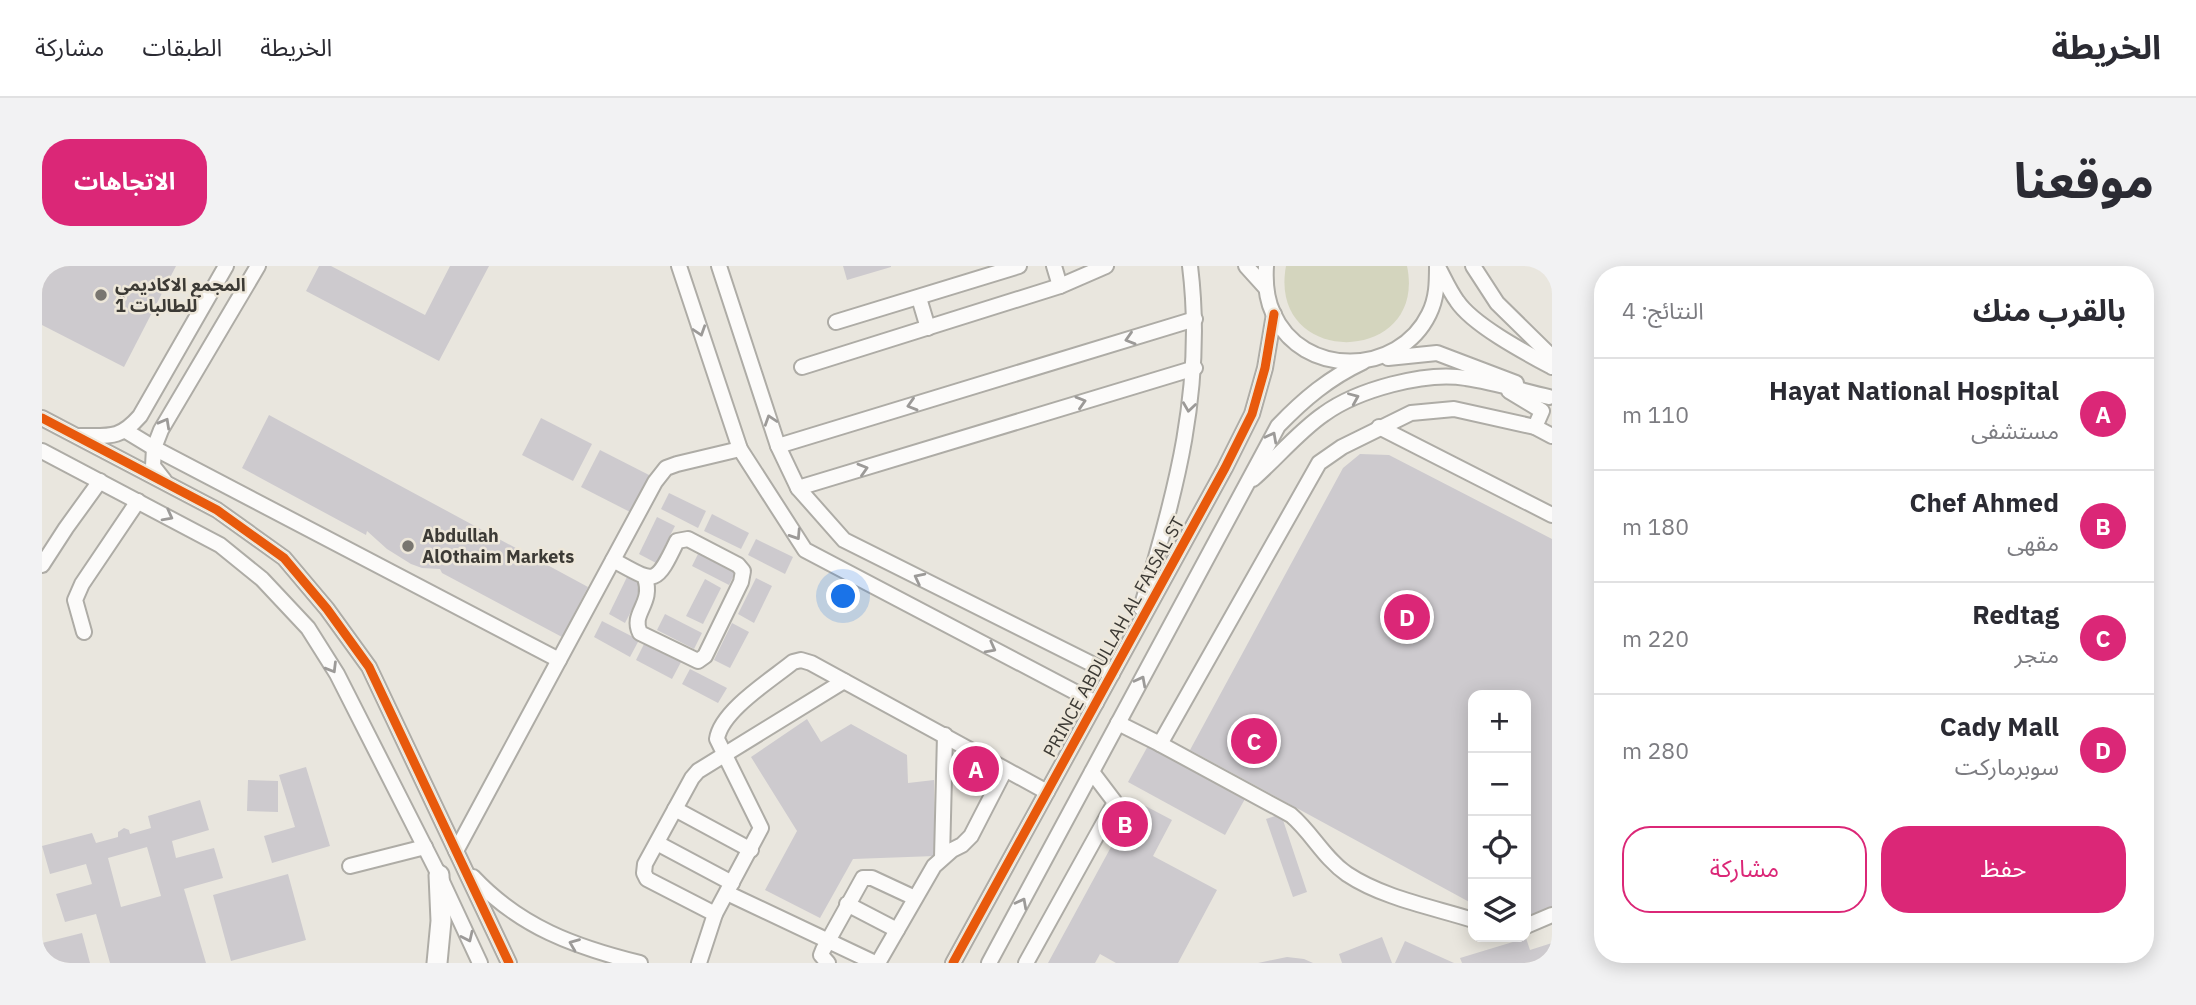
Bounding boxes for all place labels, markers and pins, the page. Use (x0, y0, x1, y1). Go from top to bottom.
place label: المجمع الاكاديمي 1 للطالبات (115, 273, 246, 317)
marker: المجمع الاكاديمي 1 للطالبات (93, 287, 109, 303)
place label: Abdullah AlOthaim Markets (422, 524, 574, 568)
marker: Abdullah AlOthaim Markets (400, 538, 416, 554)
pin: D (1384, 591, 1430, 643)
pin: C (1231, 715, 1277, 767)
pin: A (953, 743, 999, 795)
pin: B (1102, 798, 1148, 850)

